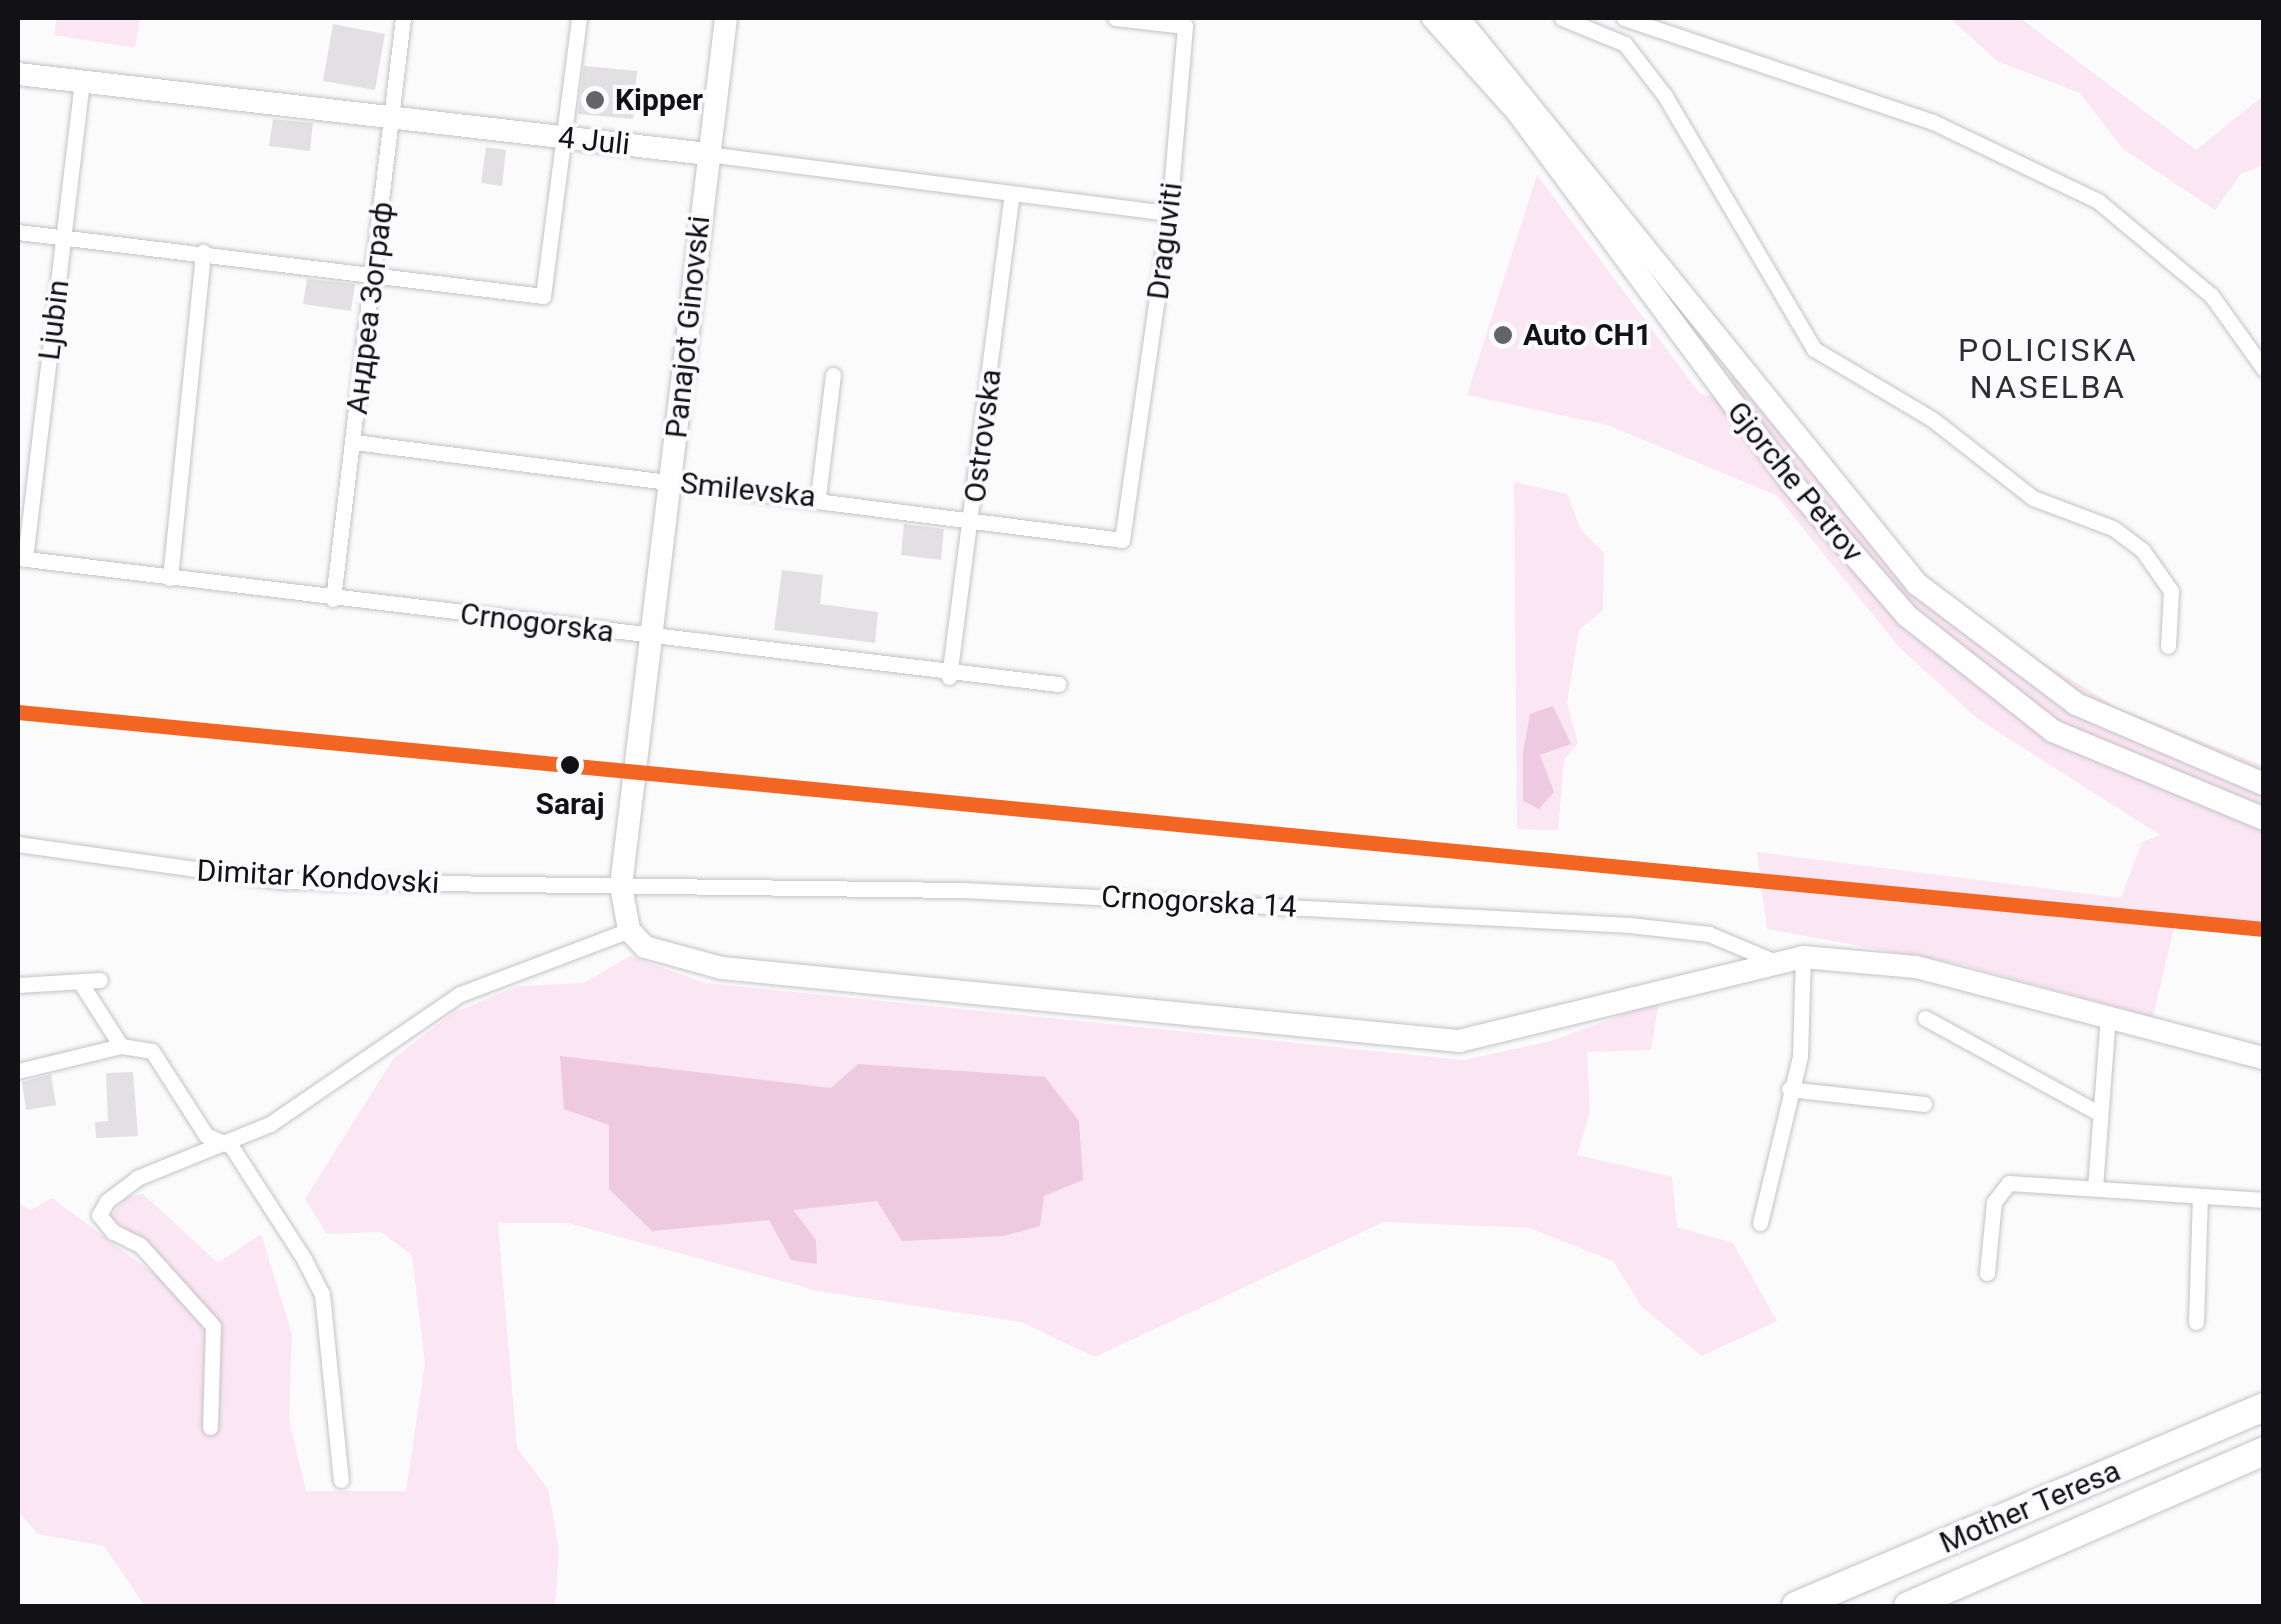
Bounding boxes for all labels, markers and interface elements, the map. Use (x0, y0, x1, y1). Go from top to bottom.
place label: Kipper (615, 82, 703, 118)
marker: Kipper (584, 89, 606, 111)
street label: 4 Juli (556, 119, 632, 163)
street label: Draguviti (1140, 180, 1190, 302)
street label: Андреа Зограф (339, 200, 401, 416)
street label: Panajot Ginovski (658, 214, 718, 440)
street label: Ljubin (31, 278, 77, 362)
place label: Auto CH1 (1523, 317, 1652, 353)
marker: Auto CH1 (1492, 324, 1514, 346)
district label: POLICISKA NASELBA (1958, 332, 2138, 407)
street label: Ostrovska (957, 367, 1009, 505)
street label: Gjorche Petrov (1719, 395, 1871, 569)
street label: Smilevska (679, 465, 817, 515)
street label: Crnogorska (458, 596, 616, 650)
marker: Saraj (554, 749, 586, 781)
place label: Saraj (536, 786, 604, 822)
street label: Dimitar Kondovski (196, 853, 440, 901)
street label: Crnogorska 14 (1100, 879, 1298, 925)
street label: Mother Teresa (1934, 1453, 2126, 1561)

